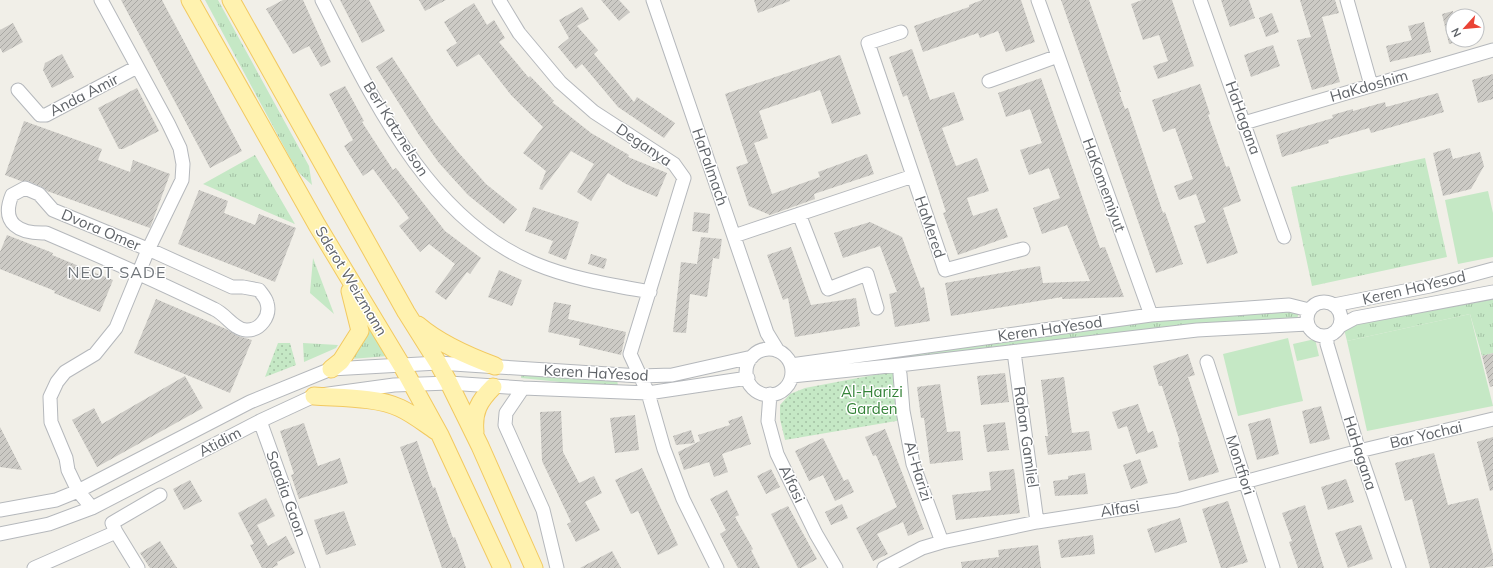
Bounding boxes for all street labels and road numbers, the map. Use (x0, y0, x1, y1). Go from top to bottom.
street label: HaKdoshim (1328, 65, 1410, 106)
street label: Anda Amir (46, 69, 122, 120)
street label: Berl Katznelson (360, 78, 433, 180)
street label: HaHagana (1221, 78, 1266, 157)
street label: Deganya (613, 119, 676, 170)
street label: HaPalmach (688, 126, 733, 208)
street label: HaKomemiyut (1079, 135, 1130, 234)
street label: HaMered (911, 193, 950, 260)
street label: Dvora Omer (59, 204, 144, 255)
street label: Sderot Weizmann (311, 222, 392, 339)
street label: Keren HaYesod (1360, 266, 1467, 309)
street label: Keren HaYesod (996, 312, 1103, 345)
street label: Keren HaYesod (543, 360, 649, 385)
street label: Raban Gamliel (1010, 385, 1043, 489)
street label: HaHagana (1340, 413, 1381, 492)
street label: Bar Yochai (1388, 417, 1464, 452)
street label: Atidim (195, 423, 244, 461)
street label: Montfiori (1222, 433, 1259, 497)
street label: Al-Harizi (900, 438, 937, 503)
street label: Saadia Gaon (262, 448, 311, 539)
street label: Alfasi (775, 462, 810, 506)
street label: Alfasi (1099, 496, 1141, 521)

